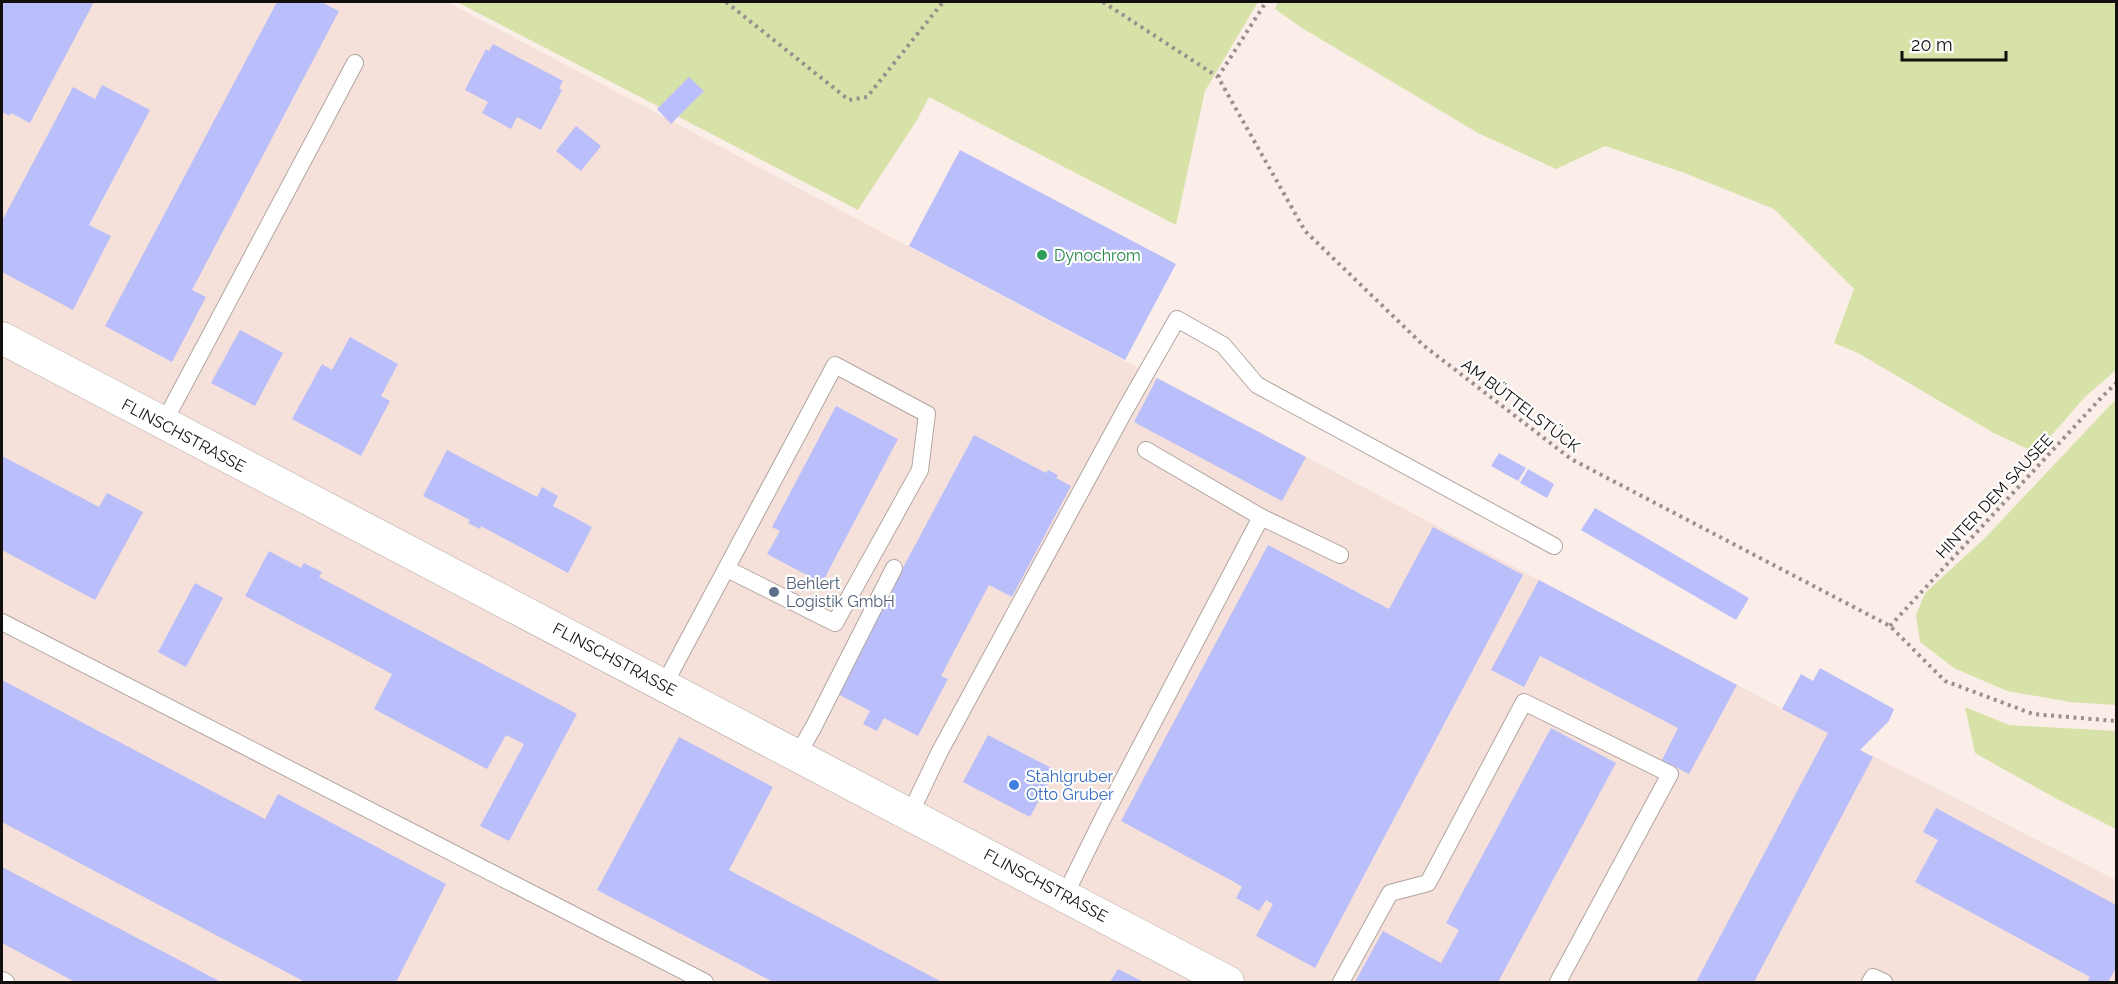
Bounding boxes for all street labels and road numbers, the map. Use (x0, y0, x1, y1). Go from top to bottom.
street label: AM BÜTTELSTÜCK (1458, 354, 1585, 456)
street label: FLINSCHSTRASSE (119, 395, 249, 476)
street label: HINTER DEM SAUSEE (1932, 430, 2057, 562)
street label: FLINSCHSTRASSE (550, 619, 680, 700)
street label: FLINSCHSTRASSE (981, 845, 1111, 926)

